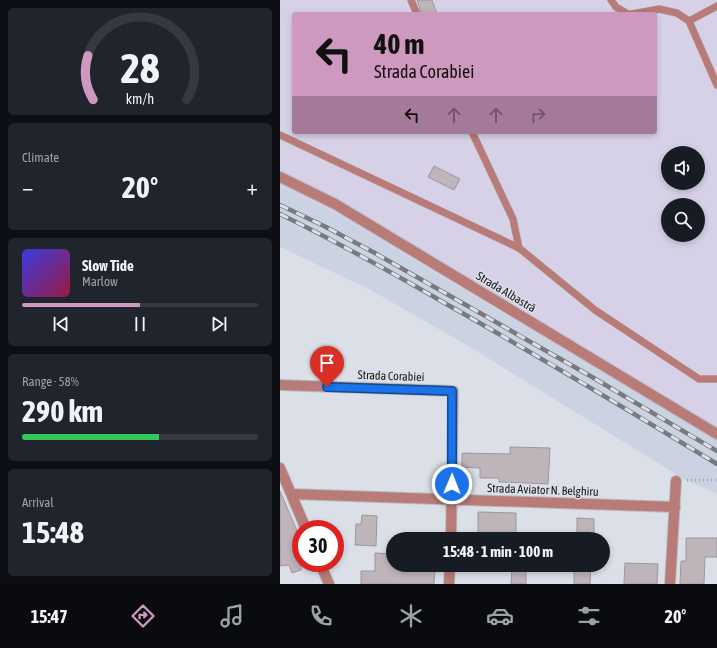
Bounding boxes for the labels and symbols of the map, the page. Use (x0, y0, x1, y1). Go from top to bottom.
street label: Strada Albastră (474, 269, 538, 315)
pin (310, 346, 344, 387)
street label: Strada Corabiei (357, 368, 425, 384)
position arrow (431, 463, 473, 505)
street label: Strada Aviator N. Belghiru (487, 481, 599, 499)
speed limit sign: 30 (292, 520, 344, 572)

